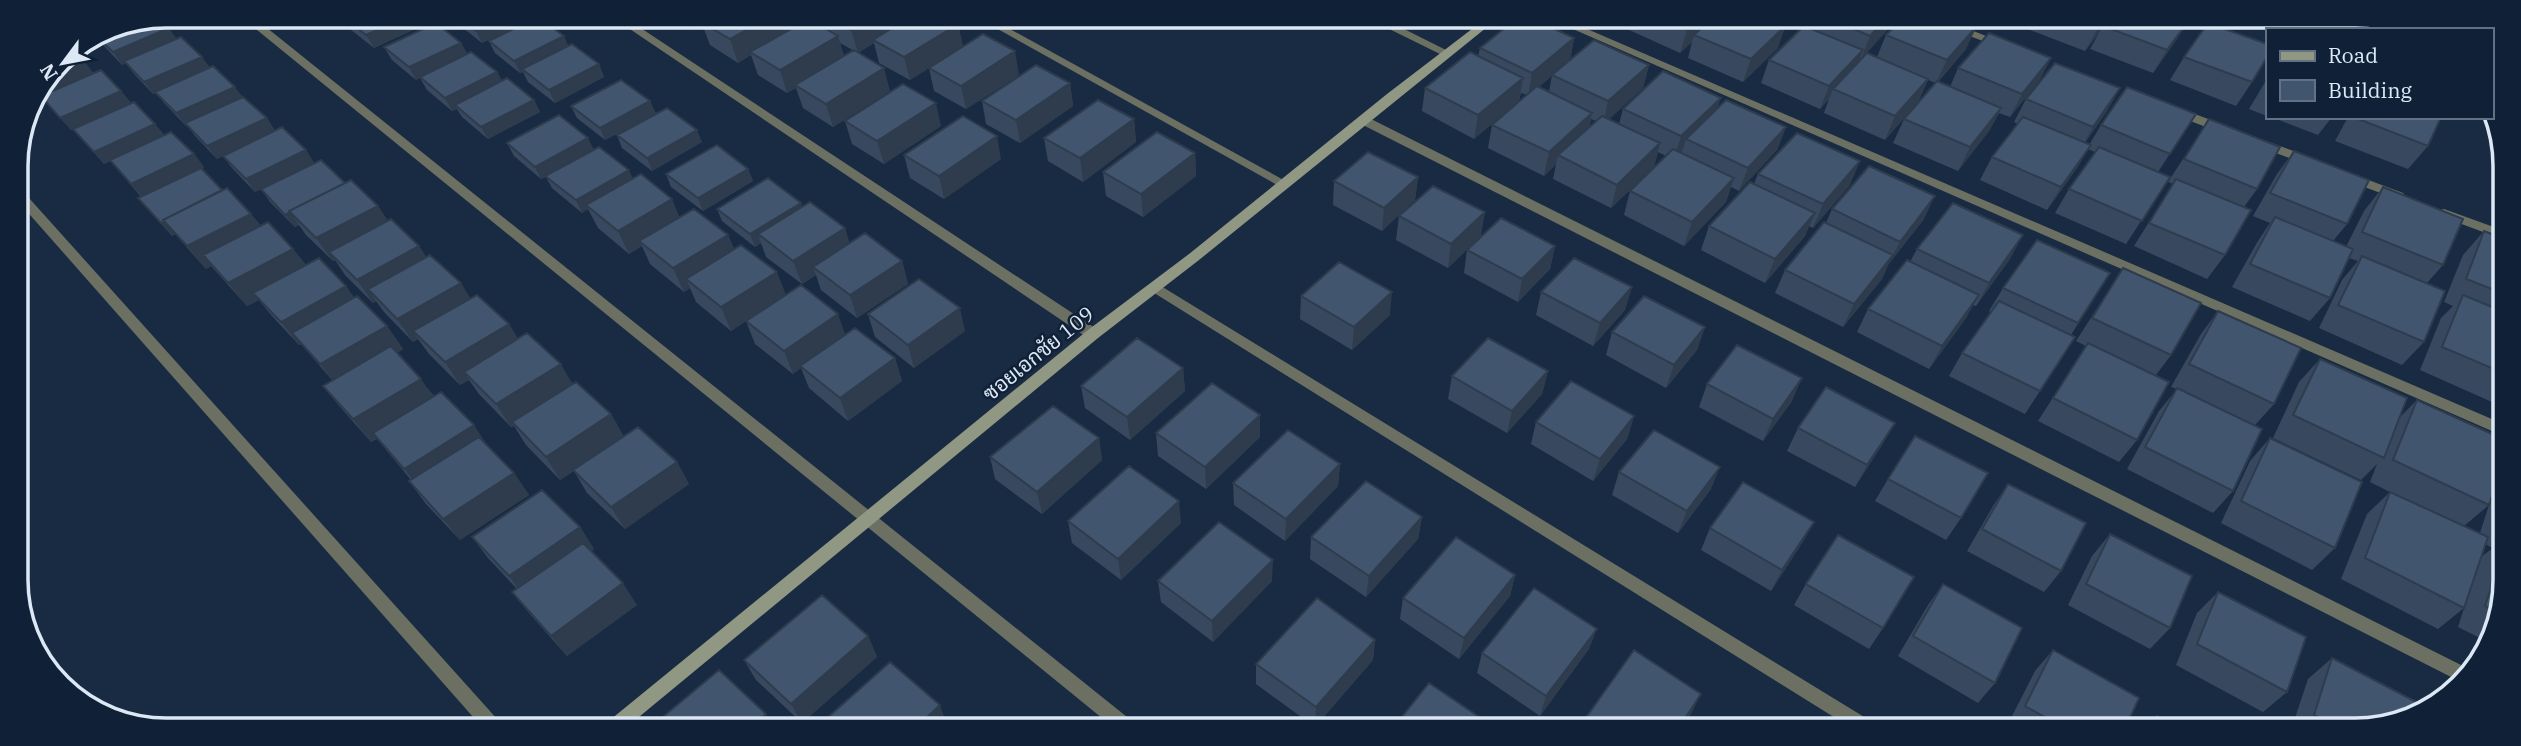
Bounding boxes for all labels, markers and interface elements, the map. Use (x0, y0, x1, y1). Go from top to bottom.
north arrow (28, 28, 98, 98)
legend (2266, 28, 2493, 119)
text: Road (2328, 41, 2378, 69)
text: N (34, 59, 63, 85)
text: Building (2328, 76, 2413, 104)
street label: ซอยเอกชัย 109 (976, 299, 1100, 407)

